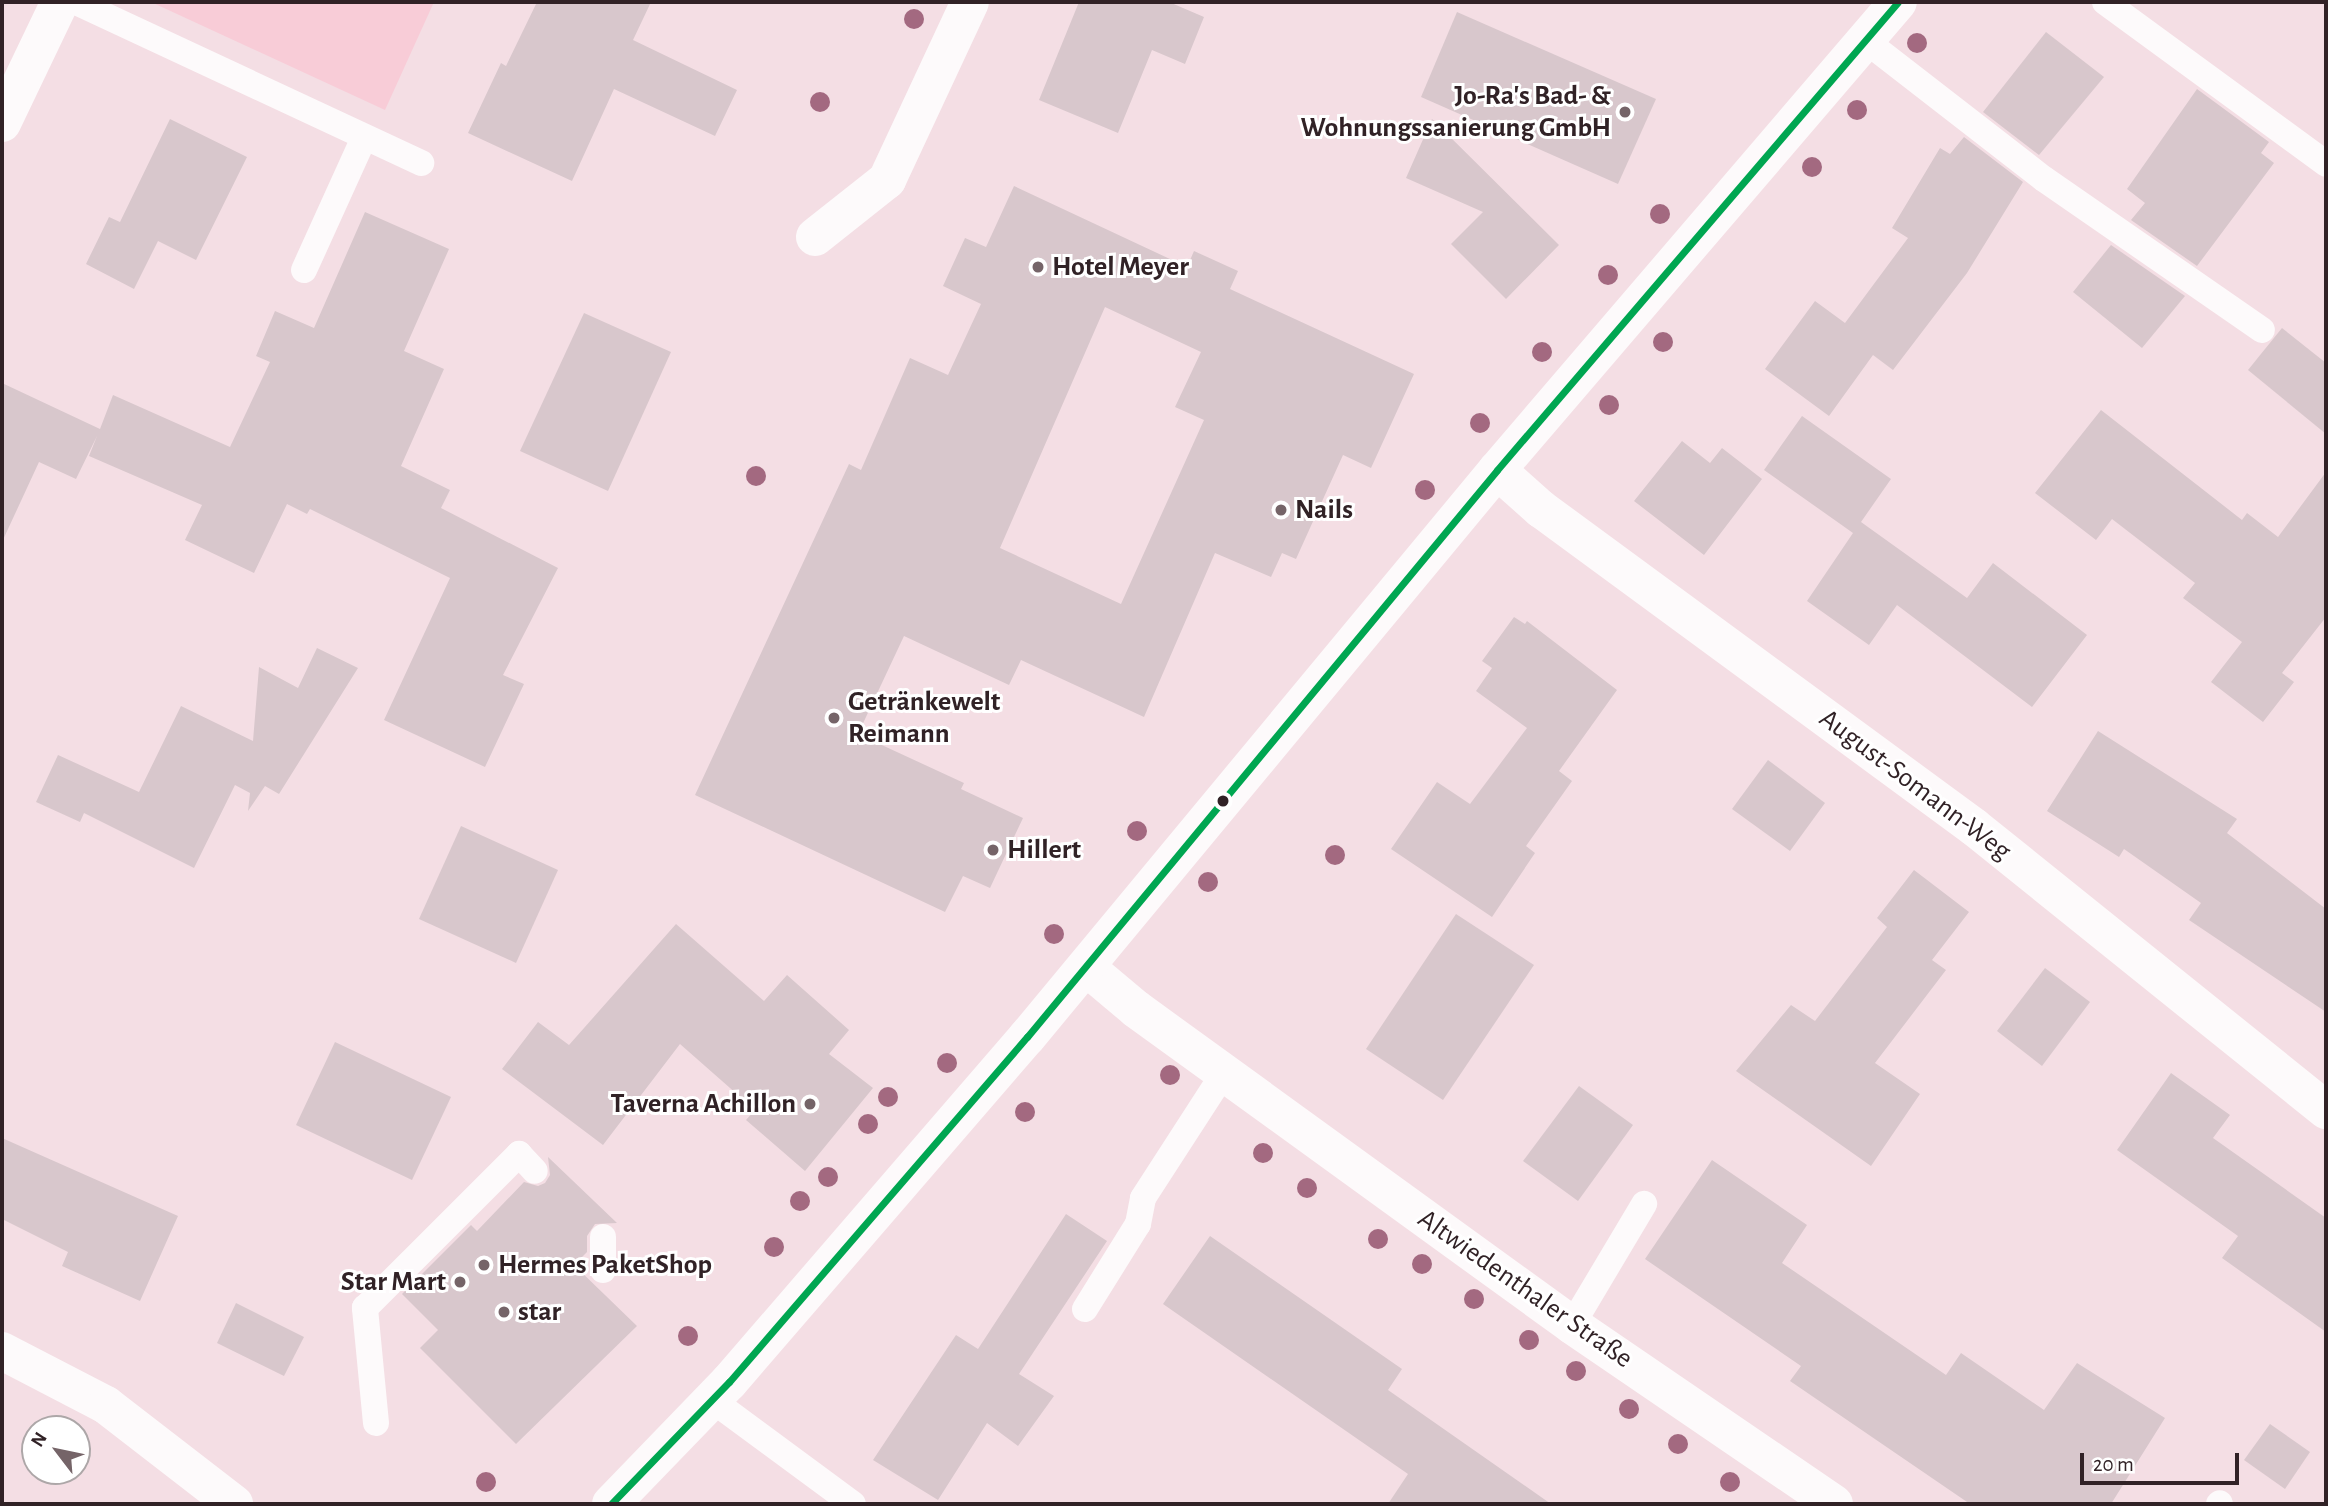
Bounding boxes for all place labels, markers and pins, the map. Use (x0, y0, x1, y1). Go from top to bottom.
place label: Jo-Ra's Bad- & Wohnungssanierung GmbH (1301, 79, 1611, 145)
marker: Jo-Ra's Bad- & Wohnungssanierung GmbH (1617, 104, 1633, 120)
place label: Hotel Meyer (1052, 250, 1189, 284)
marker: Hotel Meyer (1030, 259, 1046, 275)
place label: Nails (1295, 493, 1353, 527)
marker: Nails (1273, 502, 1289, 518)
place label: Getränkewelt Reimann (848, 685, 1000, 751)
marker: Getränkewelt Reimann (826, 710, 842, 726)
unlabelled marker (1216, 794, 1230, 808)
place label: Hillert (1007, 833, 1081, 867)
marker: Hillert (985, 842, 1001, 858)
place label: Taverna Achillon (610, 1087, 796, 1121)
marker: Taverna Achillon (802, 1096, 818, 1112)
place label: Hermes PaketShop (498, 1248, 712, 1282)
marker: Hermes PaketShop (476, 1257, 492, 1273)
place label: Star Mart (341, 1265, 446, 1299)
marker: Star Mart (452, 1274, 468, 1290)
place label: star (518, 1295, 561, 1329)
marker: star (496, 1304, 512, 1320)

